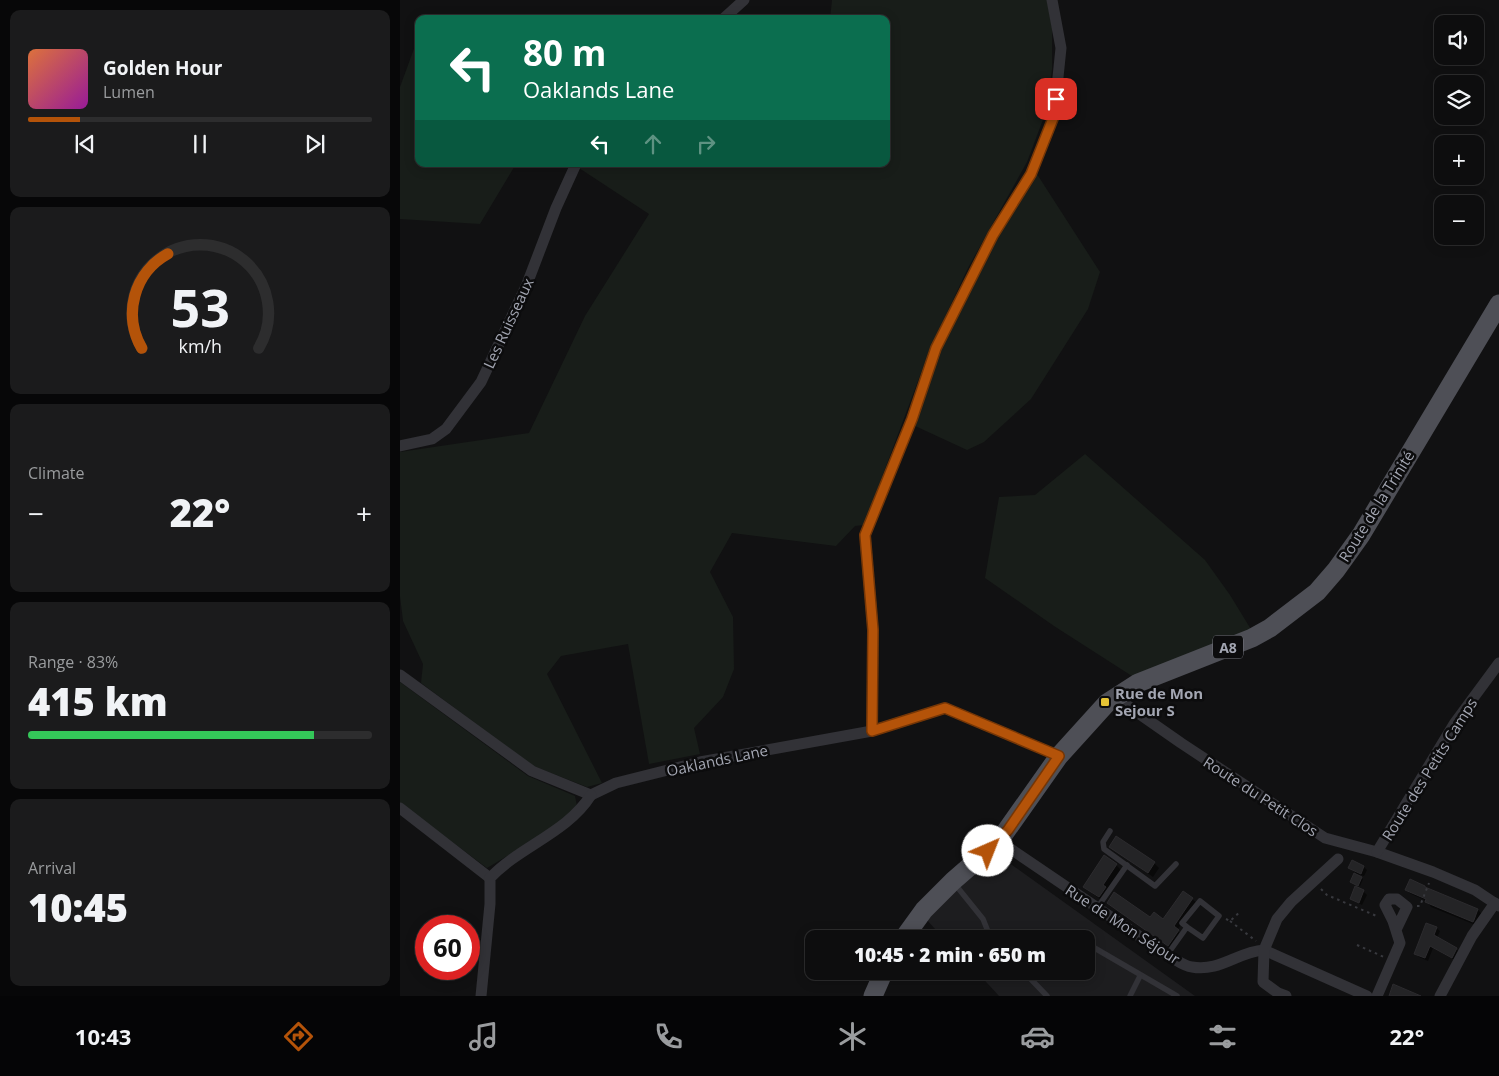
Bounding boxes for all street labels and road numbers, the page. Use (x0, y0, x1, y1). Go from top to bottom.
street label: Les Ruisseaux (478, 274, 538, 371)
street label: Route de la Trinité (1334, 447, 1418, 565)
road number: A8 (1213, 636, 1243, 659)
street label: Route des Petits Camps (1377, 694, 1481, 844)
street label: Oaklands Lane (664, 739, 770, 781)
street label: Route du Petit Clos (1200, 751, 1322, 841)
street label: Rue de Mon Séjour (1062, 879, 1184, 969)

